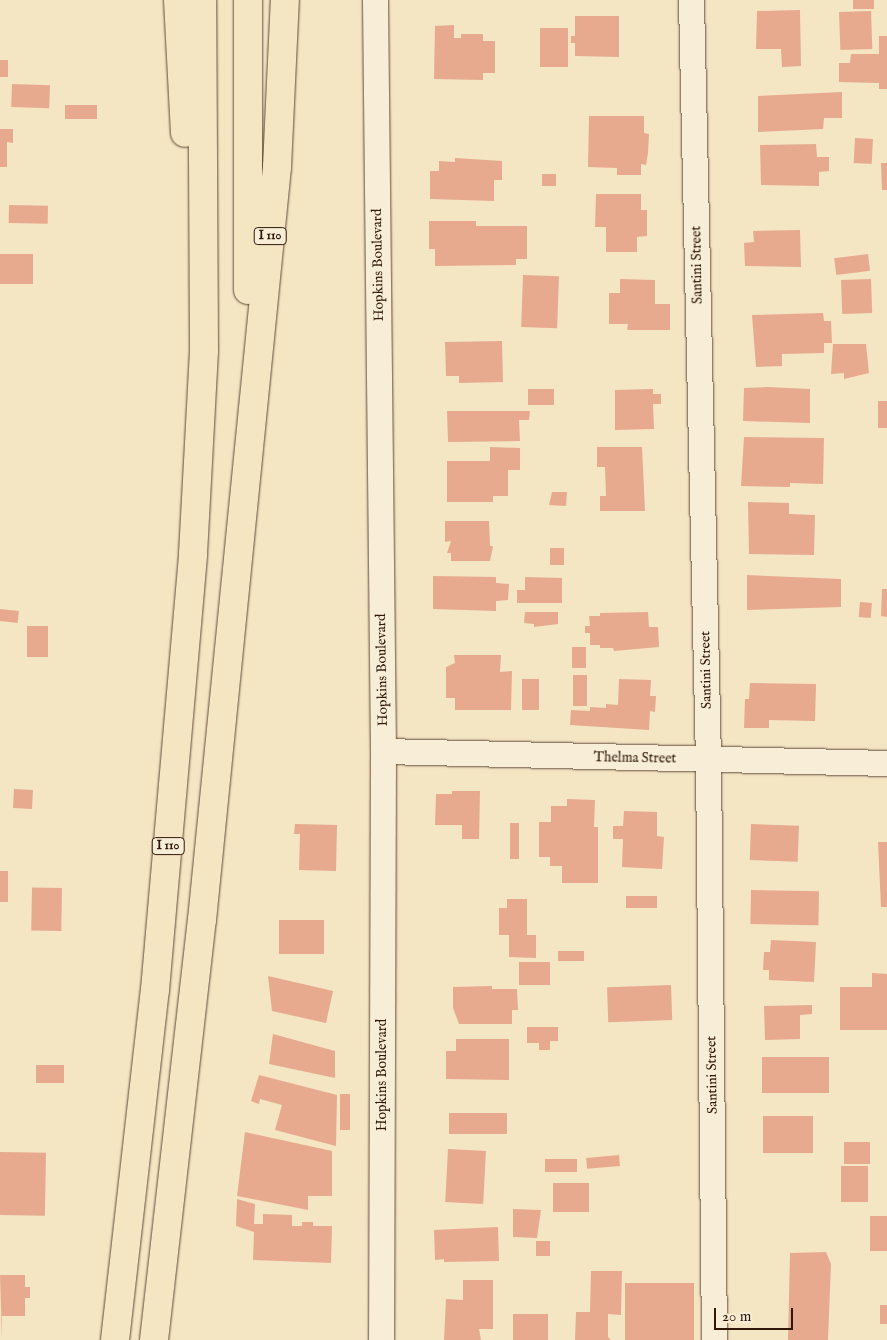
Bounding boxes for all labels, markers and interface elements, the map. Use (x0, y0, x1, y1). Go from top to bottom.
street label: Hopkins Boulevard (369, 209, 387, 321)
street label: Santini Street (688, 226, 706, 304)
road number: I 110 (252, 227, 288, 246)
street label: Hopkins Boulevard (373, 614, 391, 726)
street label: Santini Street (697, 631, 715, 709)
street label: Thelma Street (594, 749, 676, 767)
road number: I 110 (150, 836, 186, 856)
street label: Hopkins Boulevard (374, 1019, 390, 1131)
street label: Santini Street (703, 1036, 721, 1114)
scale bar (717, 1298, 796, 1330)
text: 20 m (722, 1307, 751, 1326)

